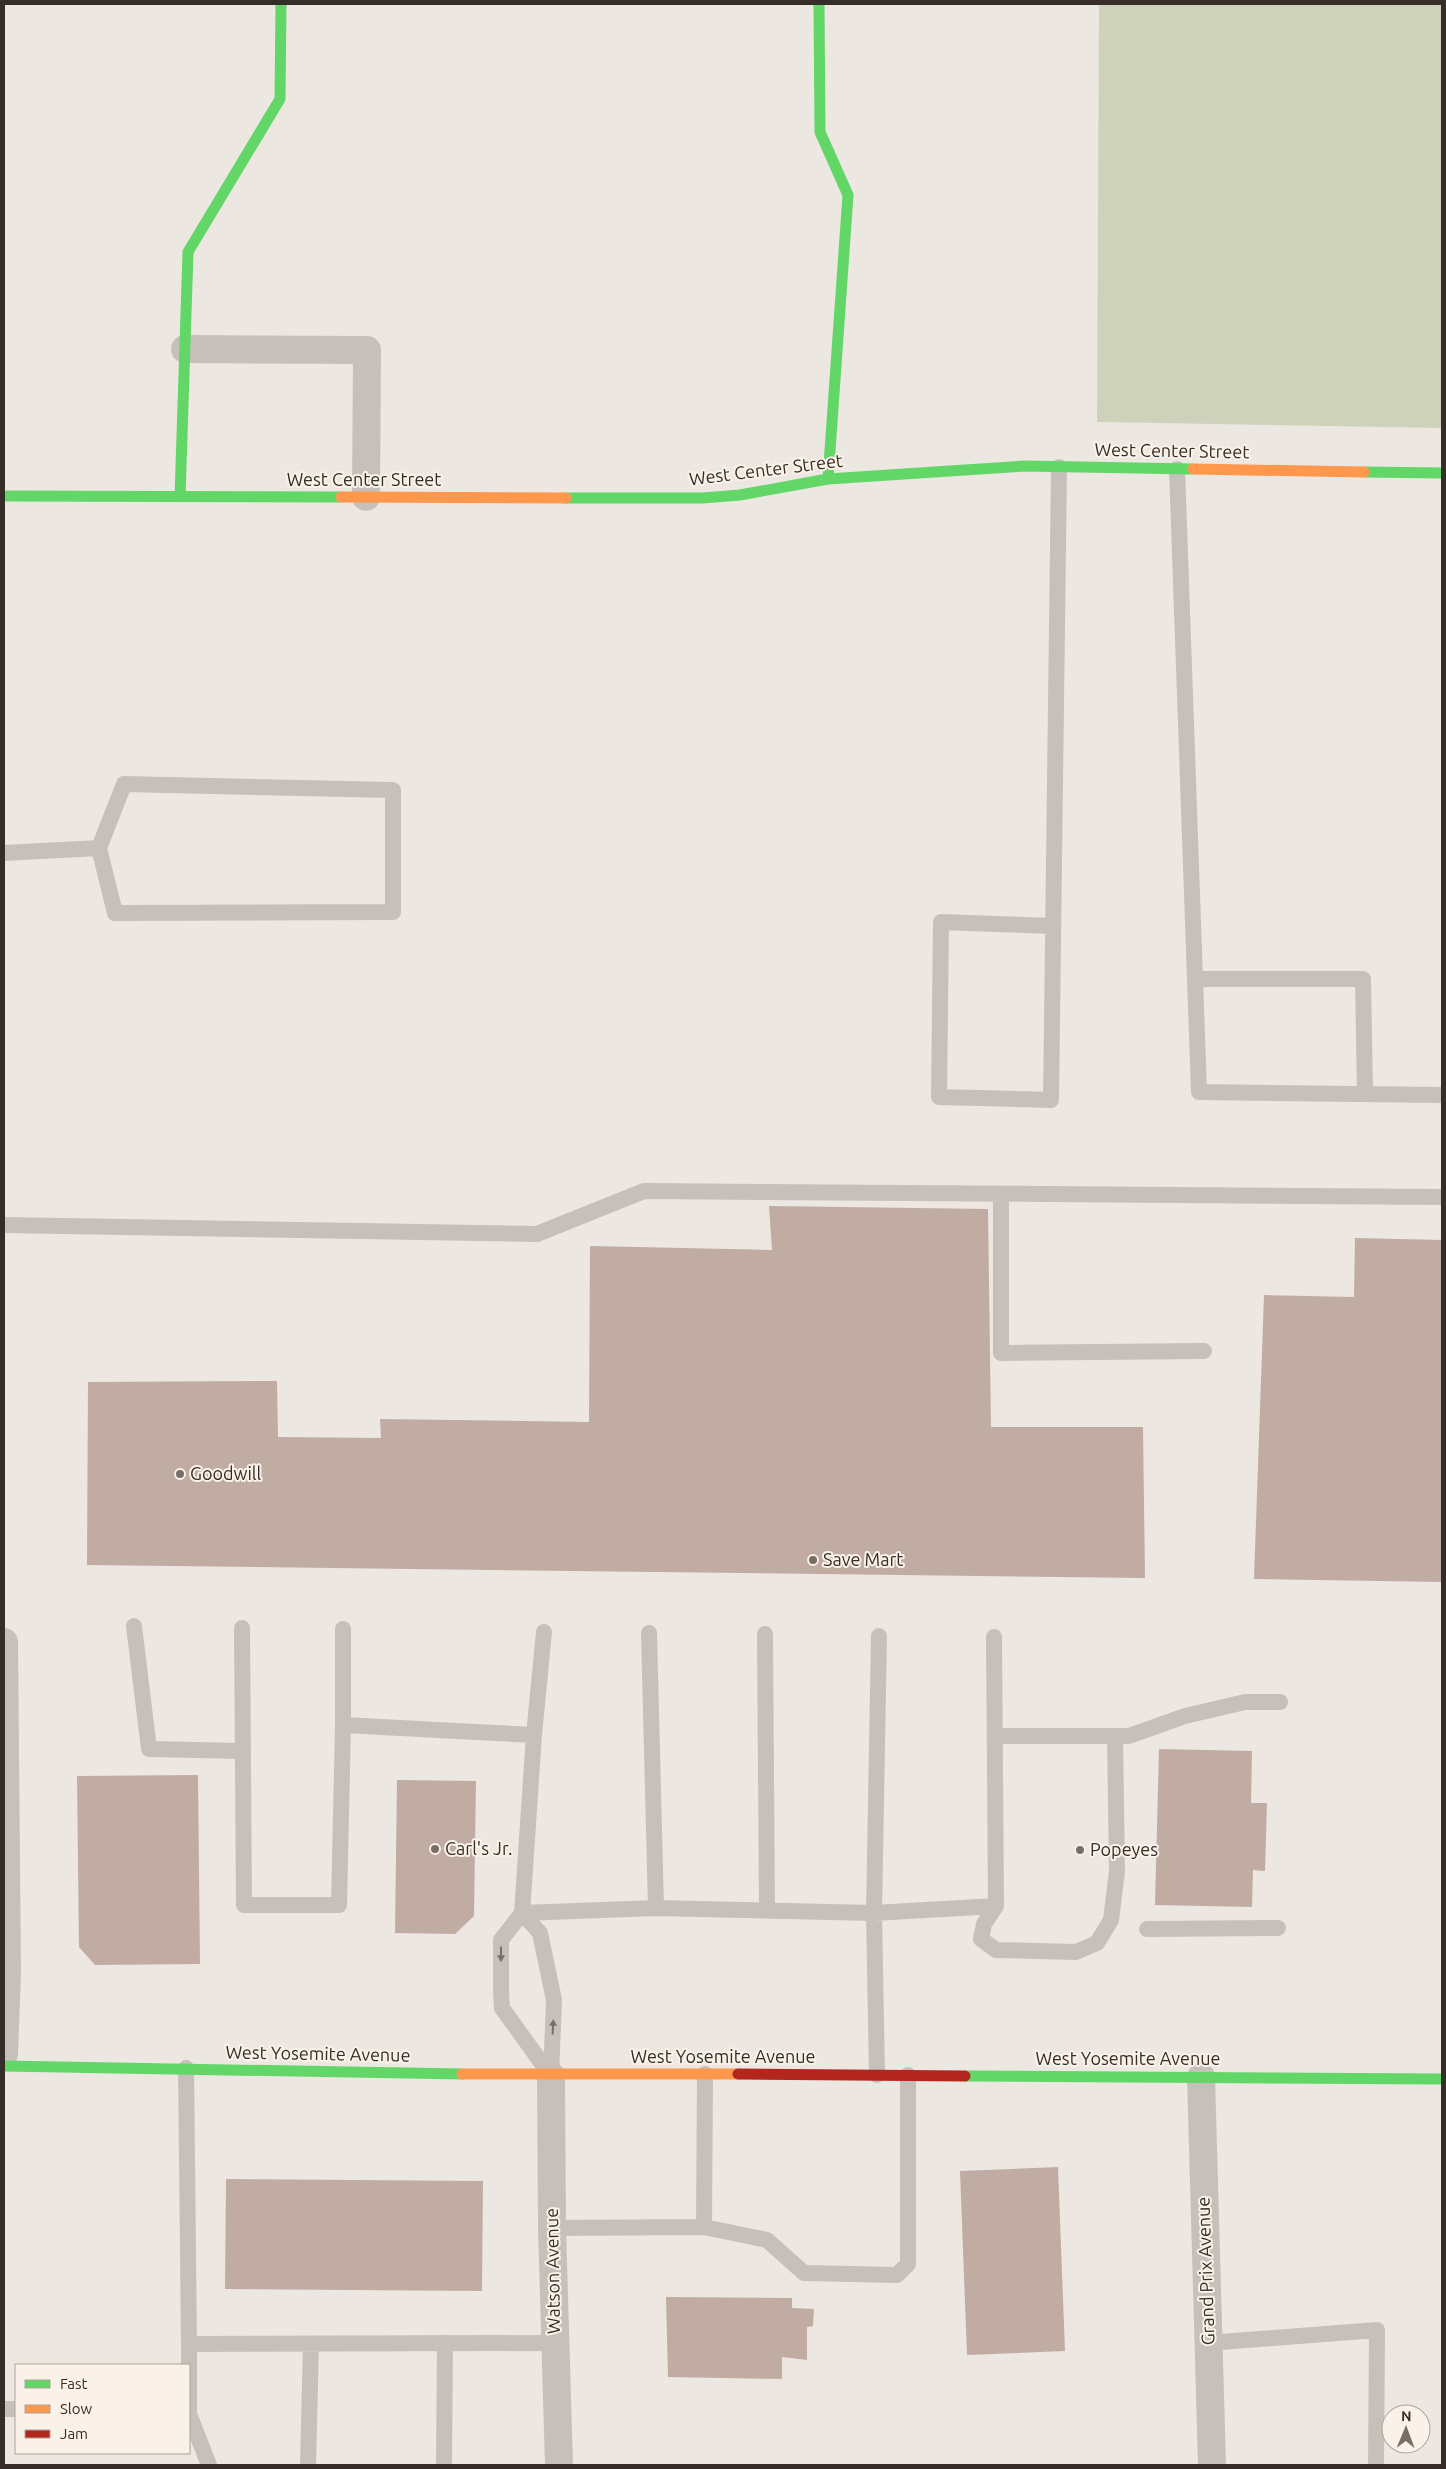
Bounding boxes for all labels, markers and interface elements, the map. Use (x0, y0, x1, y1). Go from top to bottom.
street label: West Center Street (1094, 439, 1250, 461)
street label: West Center Street (688, 450, 844, 488)
street label: West Center Street (287, 469, 441, 489)
place label: Goodwill (190, 1463, 262, 1483)
marker: Goodwill (174, 1468, 186, 1480)
place label: Save Mart (823, 1549, 903, 1569)
marker: Save Mart (807, 1554, 819, 1566)
place label: Carl's Jr. (445, 1838, 512, 1858)
place label: Popeyes (1090, 1839, 1158, 1859)
marker: Carl's Jr. (429, 1843, 441, 1855)
marker: Popeyes (1074, 1844, 1086, 1856)
one-way arrow (497, 1946, 505, 1962)
one-way arrow (549, 2019, 557, 2035)
street label: West Yosemite Avenue (225, 2041, 411, 2065)
street label: West Yosemite Avenue (631, 2046, 815, 2066)
street label: West Yosemite Avenue (1036, 2048, 1220, 2068)
street label: Grand Prix Avenue (1192, 2196, 1218, 2346)
street label: Watson Avenue (541, 2208, 563, 2334)
legend (15, 2364, 190, 2454)
text: Fast (60, 2375, 88, 2392)
text: Slow (60, 2400, 93, 2417)
north arrow (1381, 2404, 1431, 2454)
text: N (1401, 2408, 1412, 2424)
text: Jam (60, 2425, 88, 2442)

